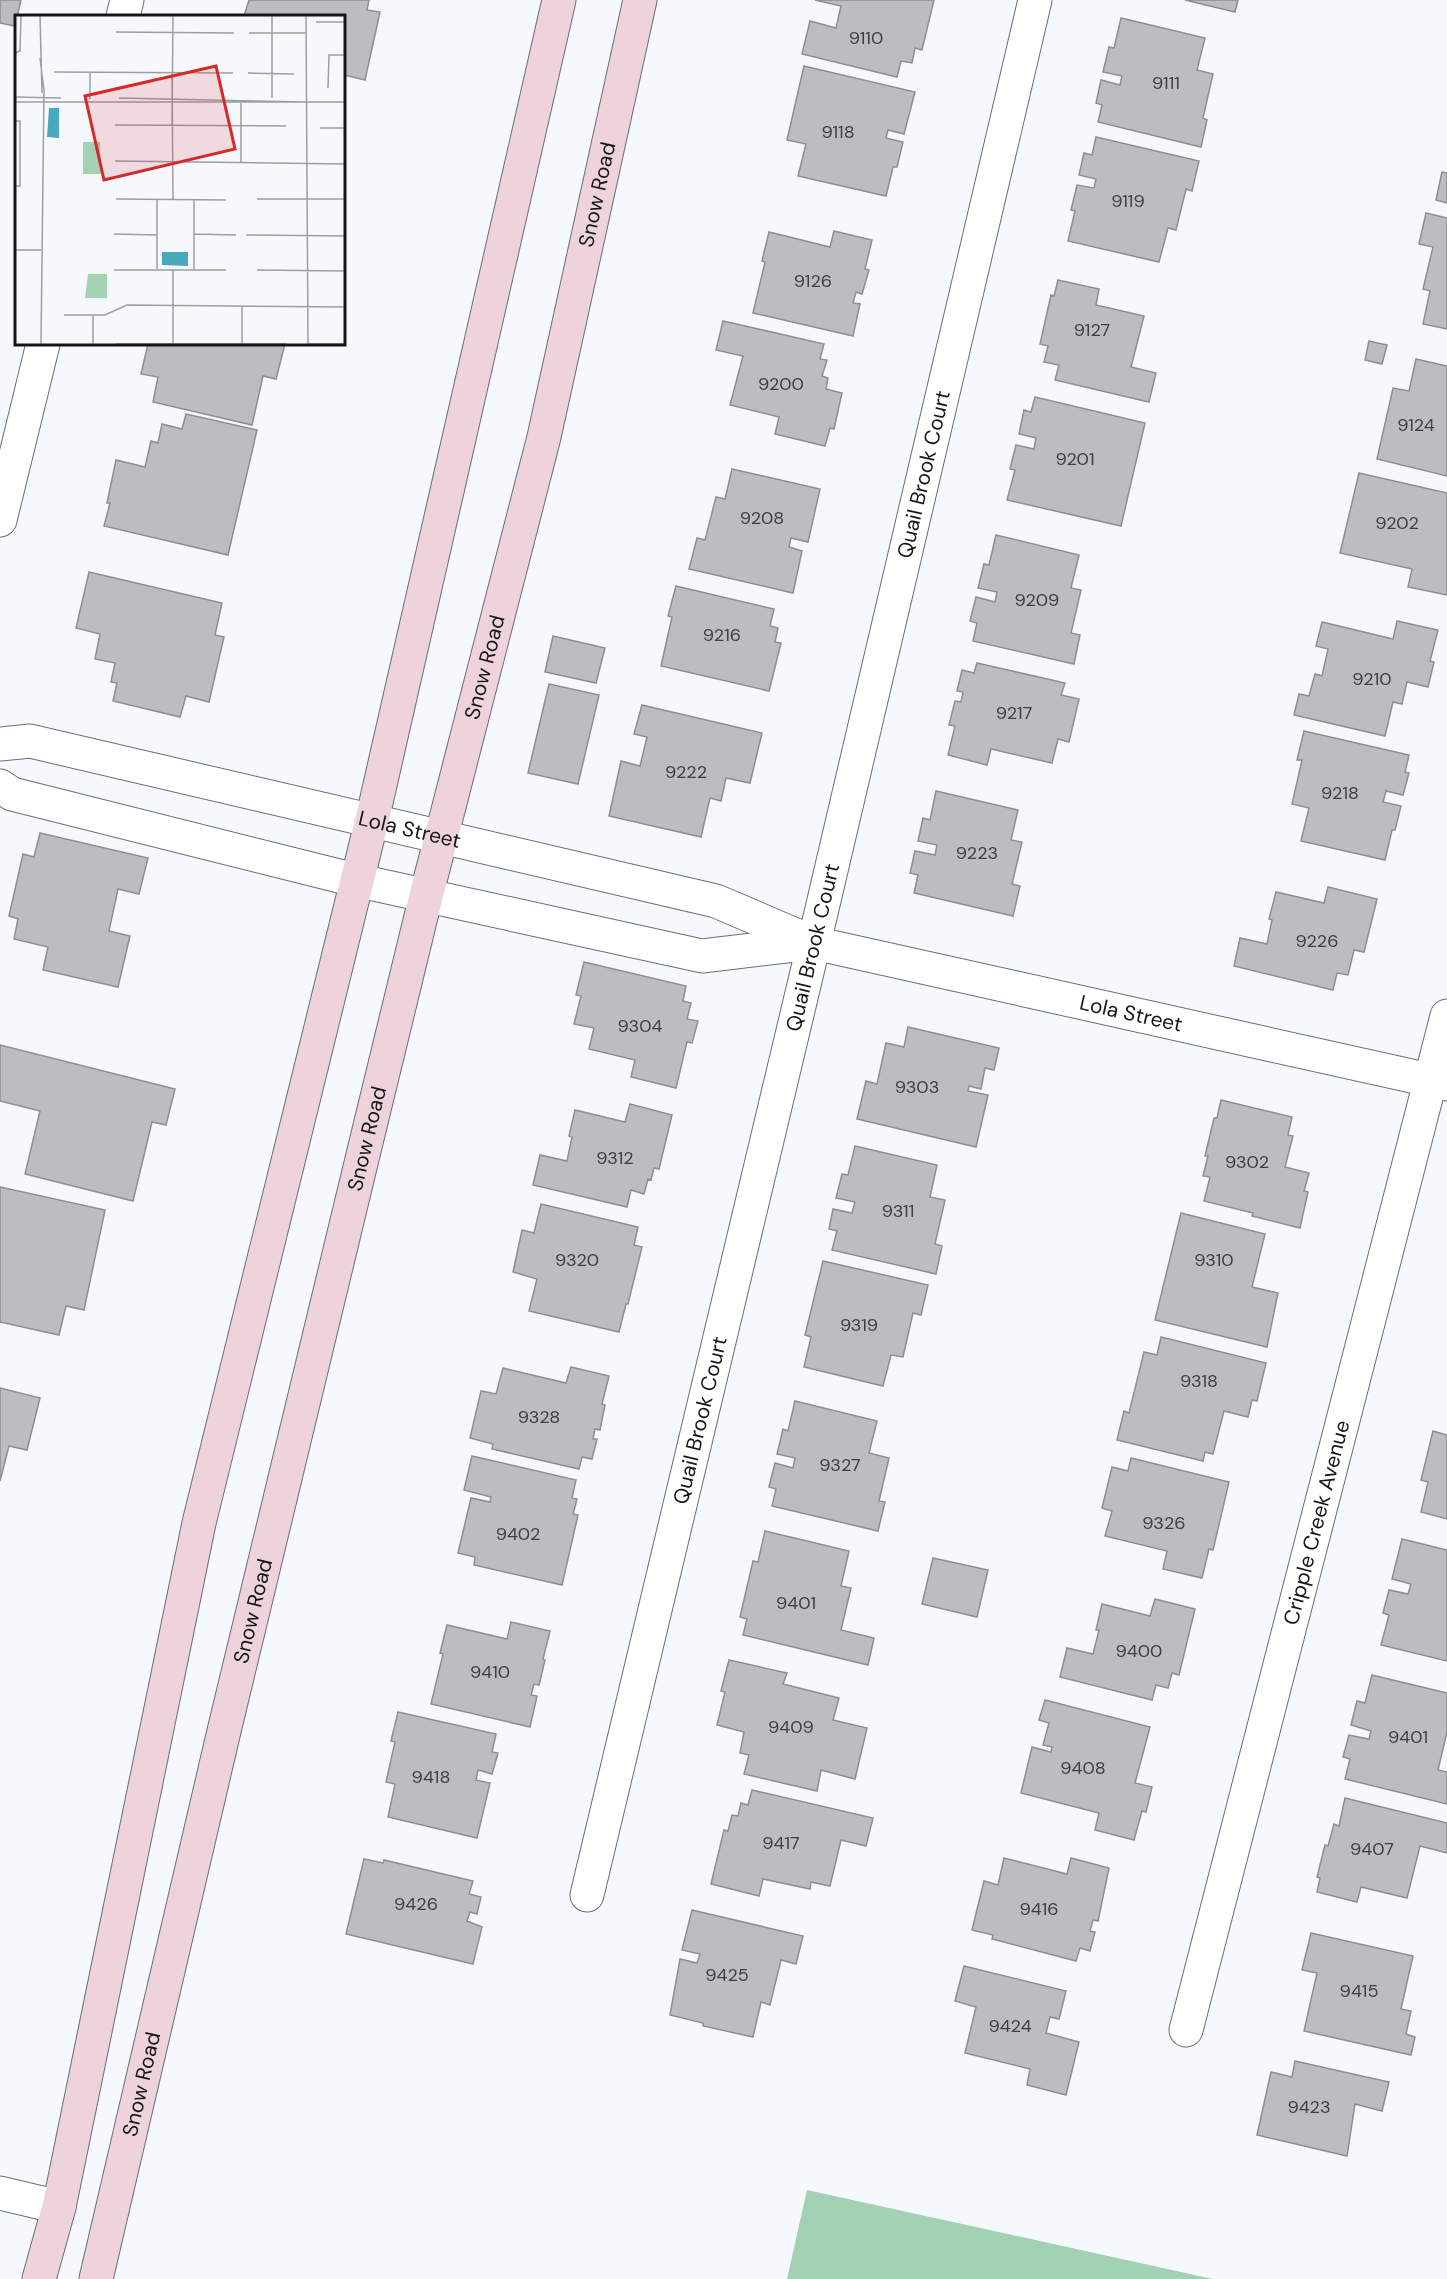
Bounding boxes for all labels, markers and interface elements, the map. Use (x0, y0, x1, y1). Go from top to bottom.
inset map (15, 15, 345, 345)
house number: 9110 (849, 26, 883, 50)
house number: 9111 (1152, 71, 1180, 95)
house number: 9118 (821, 120, 855, 144)
street label: Snow Road (572, 139, 622, 250)
house number: 9119 (1111, 189, 1145, 213)
house number: 9126 (794, 269, 832, 293)
house number: 9127 (1074, 318, 1110, 342)
house number: 9200 (758, 372, 804, 396)
street label: Quail Brook Court (891, 388, 957, 561)
house number: 9124 (1397, 413, 1435, 437)
house number: 9201 (1055, 447, 1095, 471)
house number: 9208 (740, 506, 784, 530)
house number: 9202 (1375, 511, 1419, 535)
house number: 9209 (1015, 588, 1059, 612)
street label: Snow Road (458, 612, 512, 723)
house number: 9216 (703, 623, 741, 647)
house number: 9210 (1352, 667, 1392, 691)
house number: 9217 (996, 701, 1032, 725)
house number: 9222 (665, 760, 707, 784)
house number: 9218 (1321, 781, 1359, 805)
street label: Lola Street (356, 804, 464, 855)
house number: 9223 (956, 841, 998, 865)
street label: Quail Brook Court (779, 861, 846, 1034)
house number: 9226 (1295, 929, 1339, 953)
street label: Lola Street (1077, 989, 1185, 1039)
house number: 9304 (618, 1014, 663, 1038)
house number: 9303 (895, 1075, 939, 1099)
street label: Snow Road (341, 1084, 393, 1194)
house number: 9312 (596, 1146, 634, 1170)
house number: 9302 (1225, 1150, 1269, 1174)
house number: 9311 (882, 1199, 914, 1223)
house number: 9320 (555, 1248, 599, 1272)
house number: 9310 (1194, 1248, 1234, 1272)
house number: 9319 (840, 1313, 878, 1337)
street label: Quail Brook Court (667, 1334, 734, 1507)
house number: 9318 (1180, 1369, 1218, 1393)
house number: 9328 (518, 1405, 560, 1429)
street label: Cripple Creek Avenue (1277, 1417, 1356, 1628)
house number: 9327 (819, 1453, 861, 1477)
house number: 9326 (1142, 1511, 1186, 1535)
house number: 9402 (496, 1522, 540, 1546)
street label: Snow Road (227, 1556, 279, 1666)
house number: 9401 (776, 1591, 816, 1615)
house number: 9400 (1116, 1639, 1162, 1663)
house number: 9410 (470, 1660, 510, 1684)
house number: 9409 (768, 1715, 814, 1739)
house number: 9401 (1388, 1725, 1428, 1749)
house number: 9408 (1060, 1756, 1106, 1780)
house number: 9418 (412, 1765, 450, 1789)
house number: 9417 (762, 1831, 800, 1855)
house number: 9407 (1350, 1837, 1394, 1861)
house number: 9426 (394, 1892, 438, 1916)
house number: 9416 (1019, 1897, 1059, 1921)
house number: 9425 (705, 1963, 749, 1987)
house number: 9415 (1340, 1979, 1378, 2003)
house number: 9424 (988, 2014, 1032, 2038)
street label: Snow Road (116, 2029, 167, 2139)
house number: 9423 (1287, 2095, 1331, 2119)

